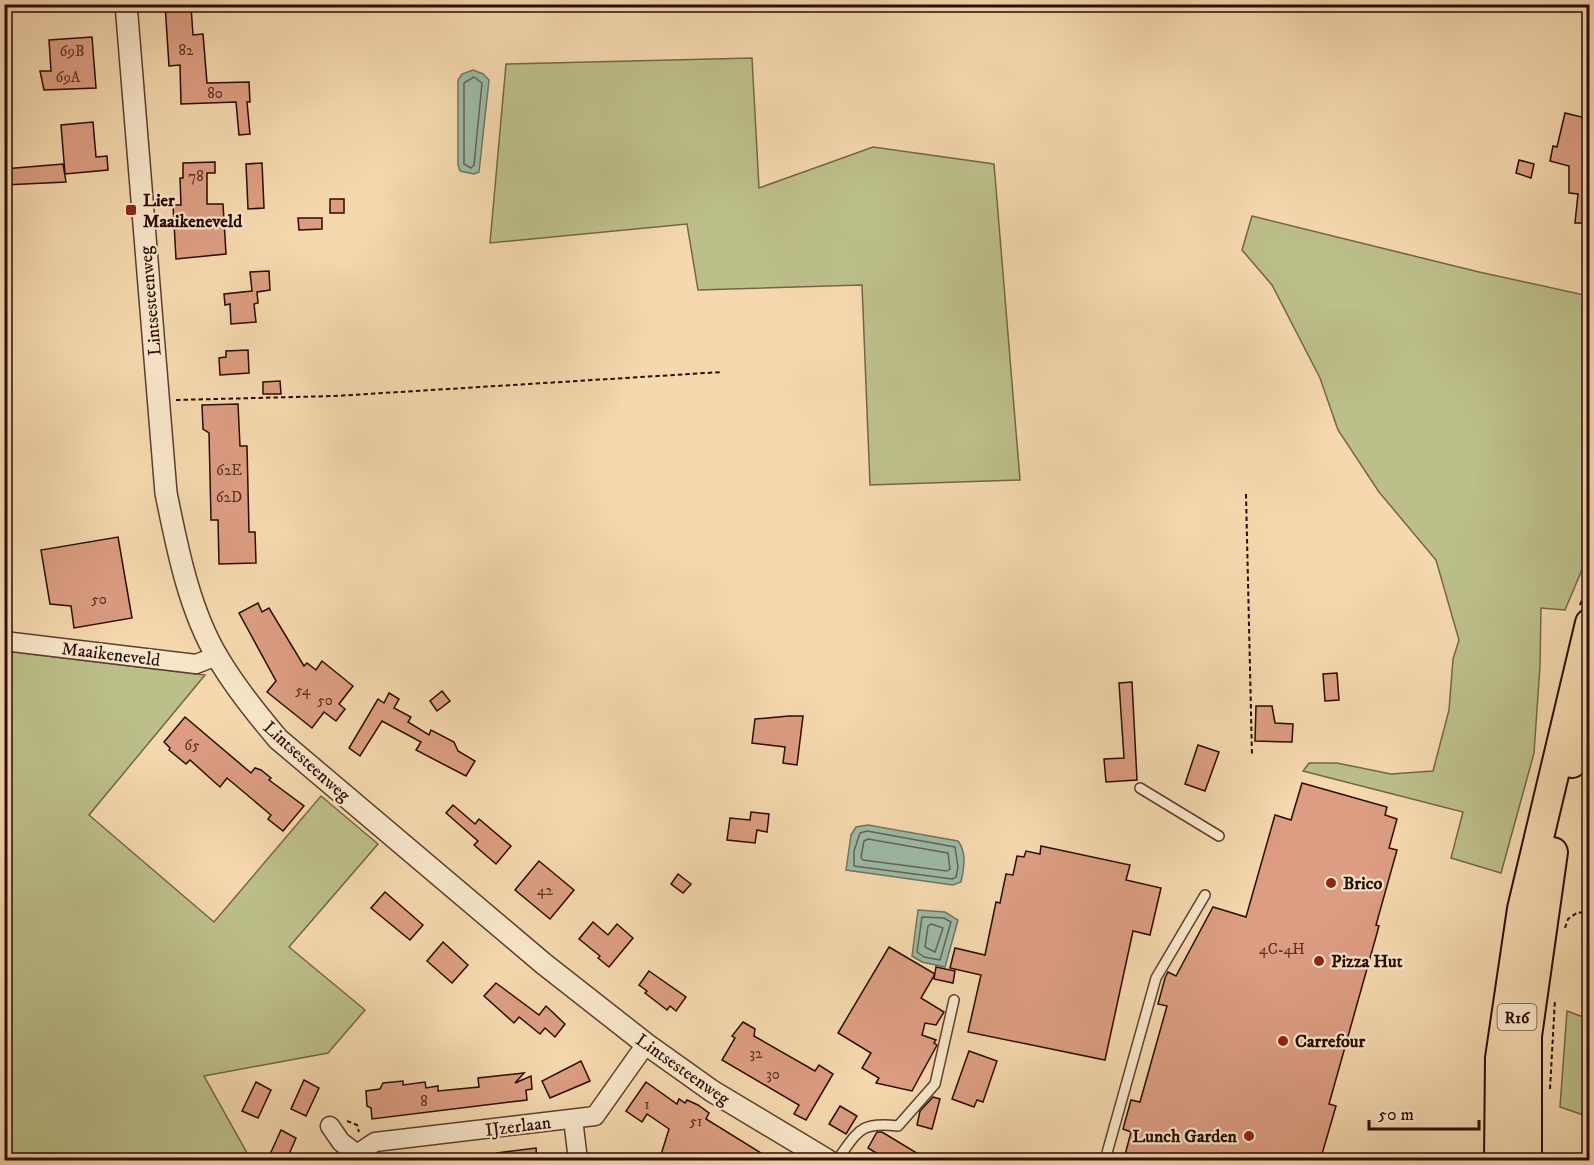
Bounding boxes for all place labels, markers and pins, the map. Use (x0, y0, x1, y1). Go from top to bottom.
place label: Lier Maaikeneveld (143, 190, 243, 233)
marker: Lier Maaikeneveld (124, 203, 138, 217)
place label: Brico (1343, 873, 1382, 895)
marker: Brico (1324, 876, 1338, 890)
place label: Pizza Hut (1331, 951, 1403, 973)
marker: Pizza Hut (1312, 954, 1326, 968)
place label: Carrefour (1295, 1031, 1366, 1053)
marker: Carrefour (1276, 1034, 1290, 1048)
place label: Lunch Garden (1132, 1126, 1238, 1148)
marker: Lunch Garden (1242, 1129, 1256, 1143)

